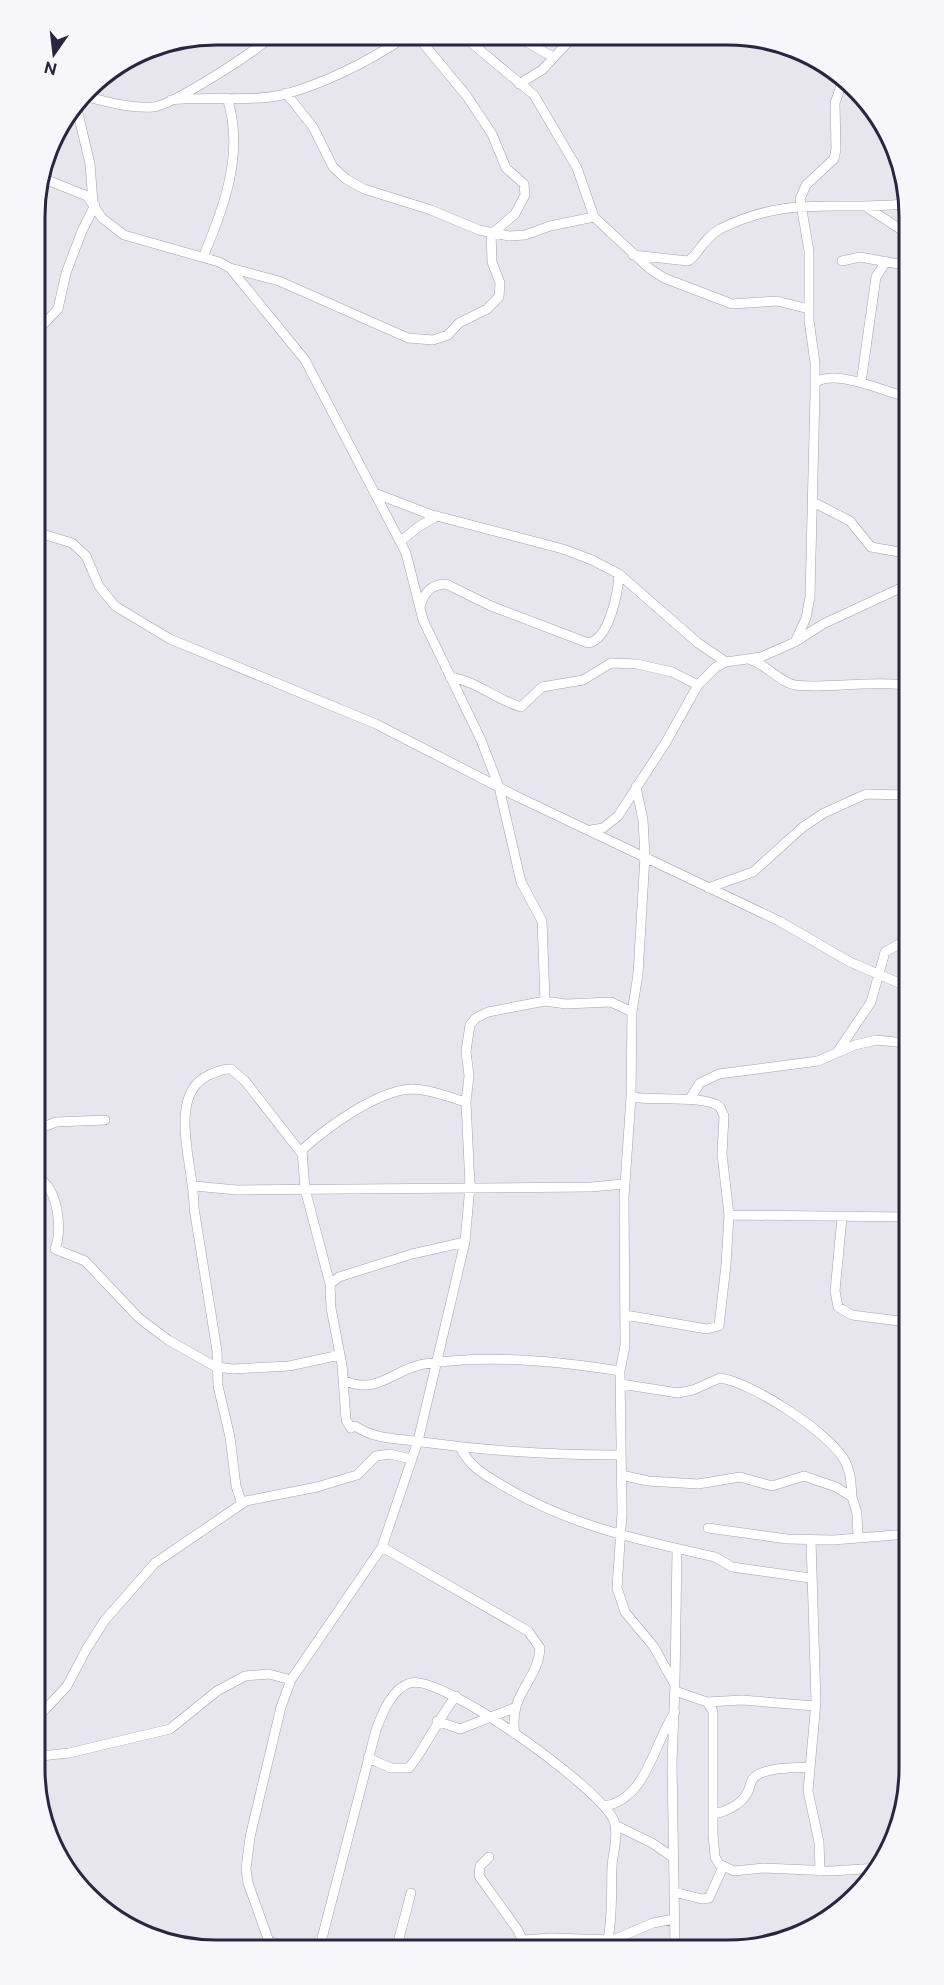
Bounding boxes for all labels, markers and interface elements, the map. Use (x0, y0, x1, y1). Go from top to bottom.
north arrow (24, 24, 84, 84)
text: N (42, 57, 59, 79)

